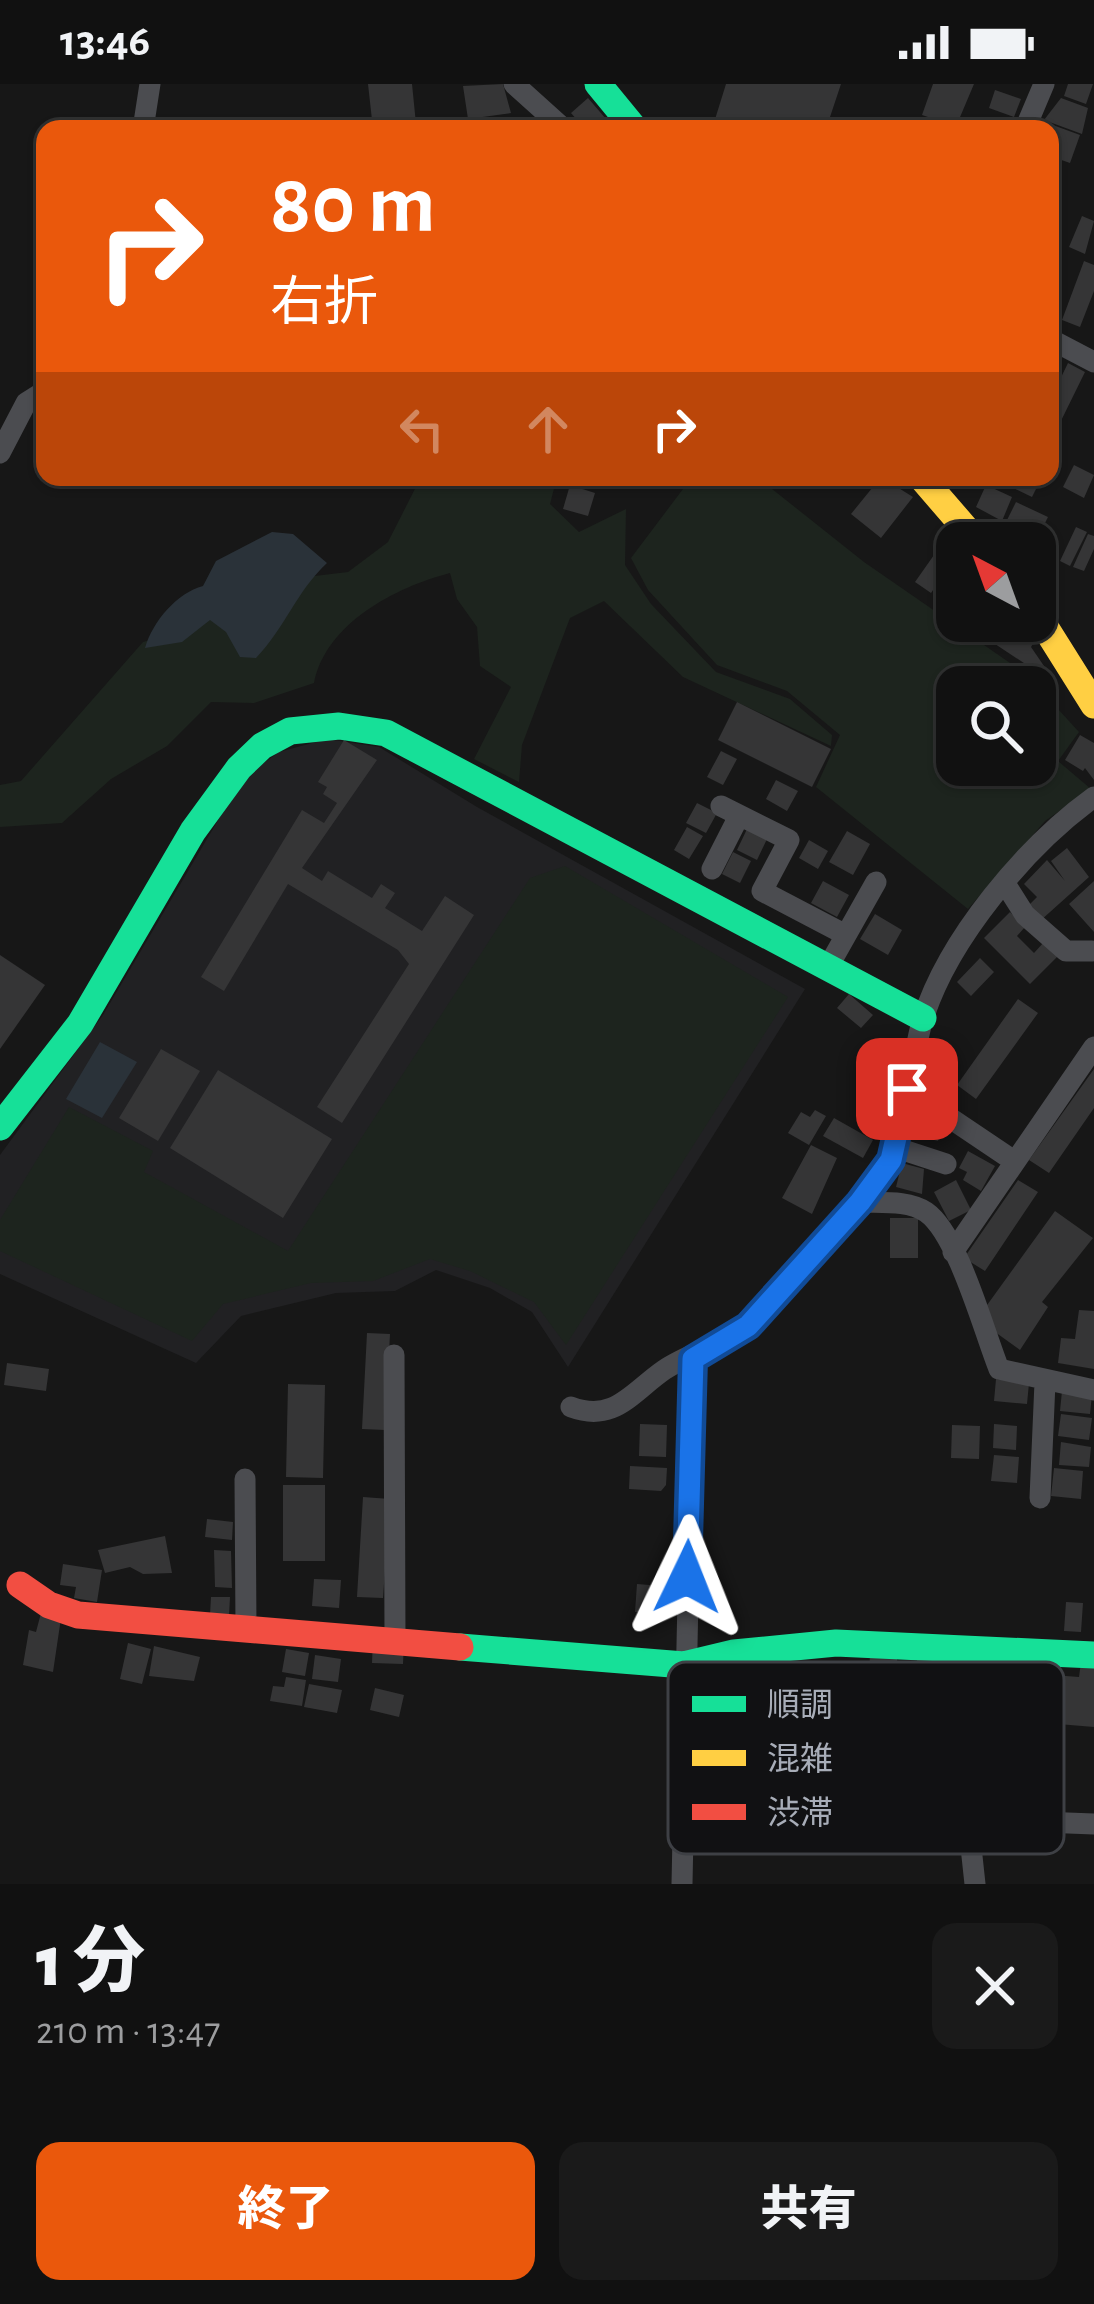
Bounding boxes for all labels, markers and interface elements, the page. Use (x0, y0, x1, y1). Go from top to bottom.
text: 13:46 (60, 19, 150, 64)
text: 80 m (270, 164, 436, 248)
icon: right (72, 168, 228, 324)
text: 右折 (270, 277, 378, 331)
icon: left (389, 396, 455, 462)
icon: ahead (515, 396, 581, 462)
icon: right (641, 396, 707, 462)
north arrow (936, 522, 1056, 642)
map controls (936, 522, 1056, 786)
button: search (936, 666, 1056, 786)
pin (856, 1038, 958, 1140)
icon: arrive (874, 1056, 940, 1122)
position arrow (624, 1514, 750, 1640)
legend (668, 1662, 1064, 1854)
text: 順調 (767, 1689, 833, 1723)
text: 混雑 (767, 1742, 833, 1777)
text: 渋滞 (767, 1796, 833, 1831)
button: close (932, 1923, 1058, 2049)
text: 1 分 (36, 1927, 145, 1999)
text: 210 m · 13:47 (36, 2012, 221, 2051)
button: 終了 (36, 2142, 535, 2280)
button: 共有 (559, 2142, 1058, 2280)

